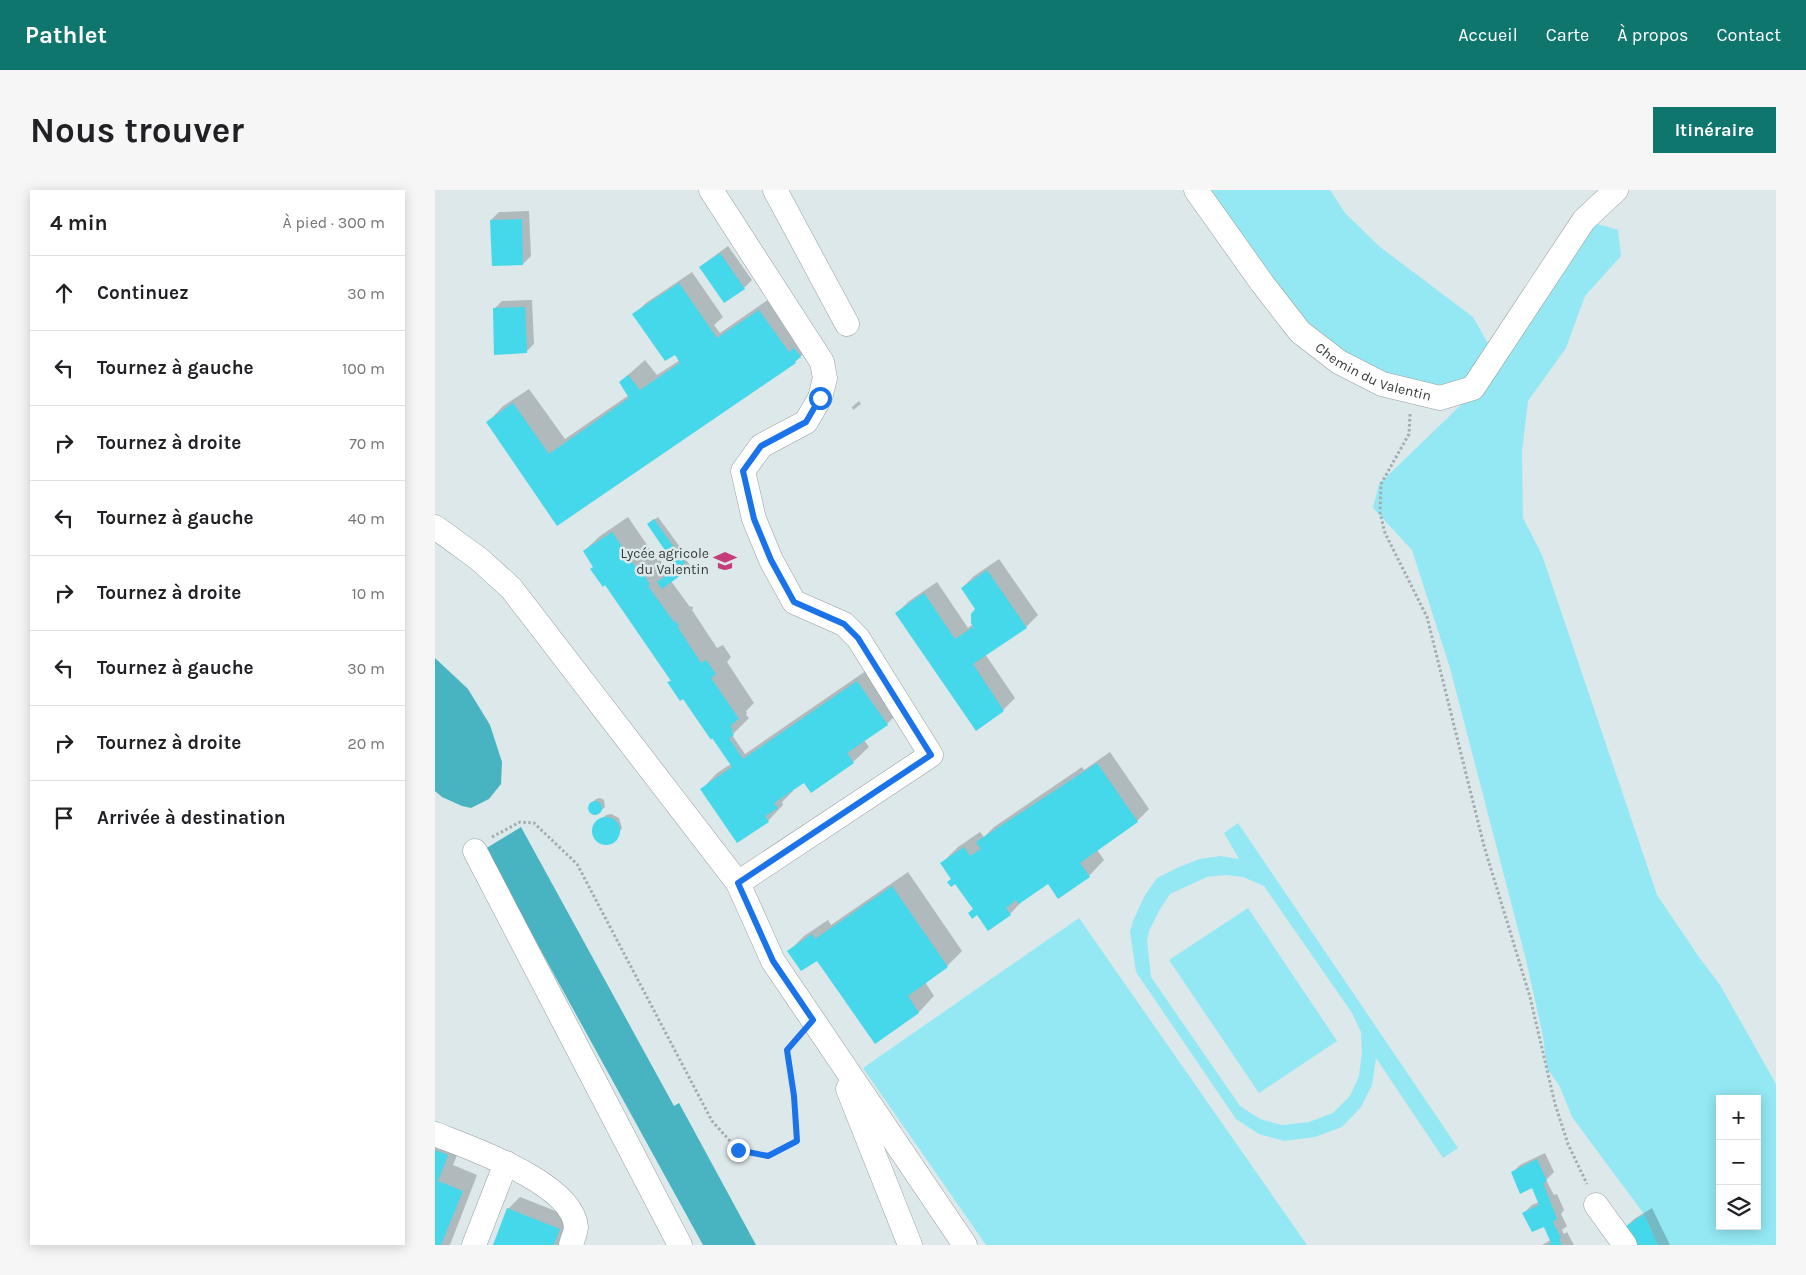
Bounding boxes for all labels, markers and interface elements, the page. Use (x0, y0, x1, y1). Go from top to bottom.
text: Pathlet (25, 21, 107, 49)
text: Accueil (1458, 24, 1518, 46)
text: Carte (1546, 24, 1589, 46)
text: À propos (1617, 24, 1689, 46)
text: Contact (1717, 24, 1781, 46)
button: Itinéraire (1653, 107, 1776, 153)
text: Nous trouver (30, 110, 244, 151)
text: 4 min (50, 211, 108, 235)
text: À pied · 300 m (283, 213, 385, 232)
icon: ahead (50, 279, 78, 307)
text: Continuez (97, 282, 189, 304)
text: 30 m (347, 284, 385, 303)
street label: Chemin du Valentin (1312, 339, 1433, 405)
icon: left (50, 354, 78, 382)
text: Tournez à gauche (97, 357, 254, 379)
text: 100 m (342, 359, 385, 378)
route start (809, 387, 832, 410)
icon: right (50, 429, 78, 457)
text: Tournez à droite (97, 432, 241, 454)
text: 70 m (349, 434, 385, 453)
icon: left (50, 504, 78, 532)
text: Tournez à gauche (97, 507, 254, 529)
text: 40 m (348, 509, 385, 528)
place label: Lycée agricole du Valentin (621, 545, 709, 578)
school or university icon: Lycée agricole du Valentin (712, 548, 738, 574)
icon: right (50, 579, 78, 607)
text: Tournez à droite (97, 582, 241, 604)
text: 10 m (351, 584, 385, 603)
icon: left (50, 654, 78, 682)
text: Tournez à gauche (97, 657, 254, 679)
text: 30 m (347, 659, 385, 678)
icon: right (50, 729, 78, 757)
text: Tournez à droite (97, 732, 241, 754)
text: 20 m (347, 734, 385, 753)
icon: arrive (50, 804, 78, 832)
text: Arrivée à destination (97, 807, 286, 829)
map controls (1716, 1095, 1761, 1230)
button: + (1716, 1095, 1761, 1140)
route end (727, 1139, 750, 1162)
button: − (1716, 1140, 1761, 1185)
button: layers (1716, 1185, 1761, 1230)

